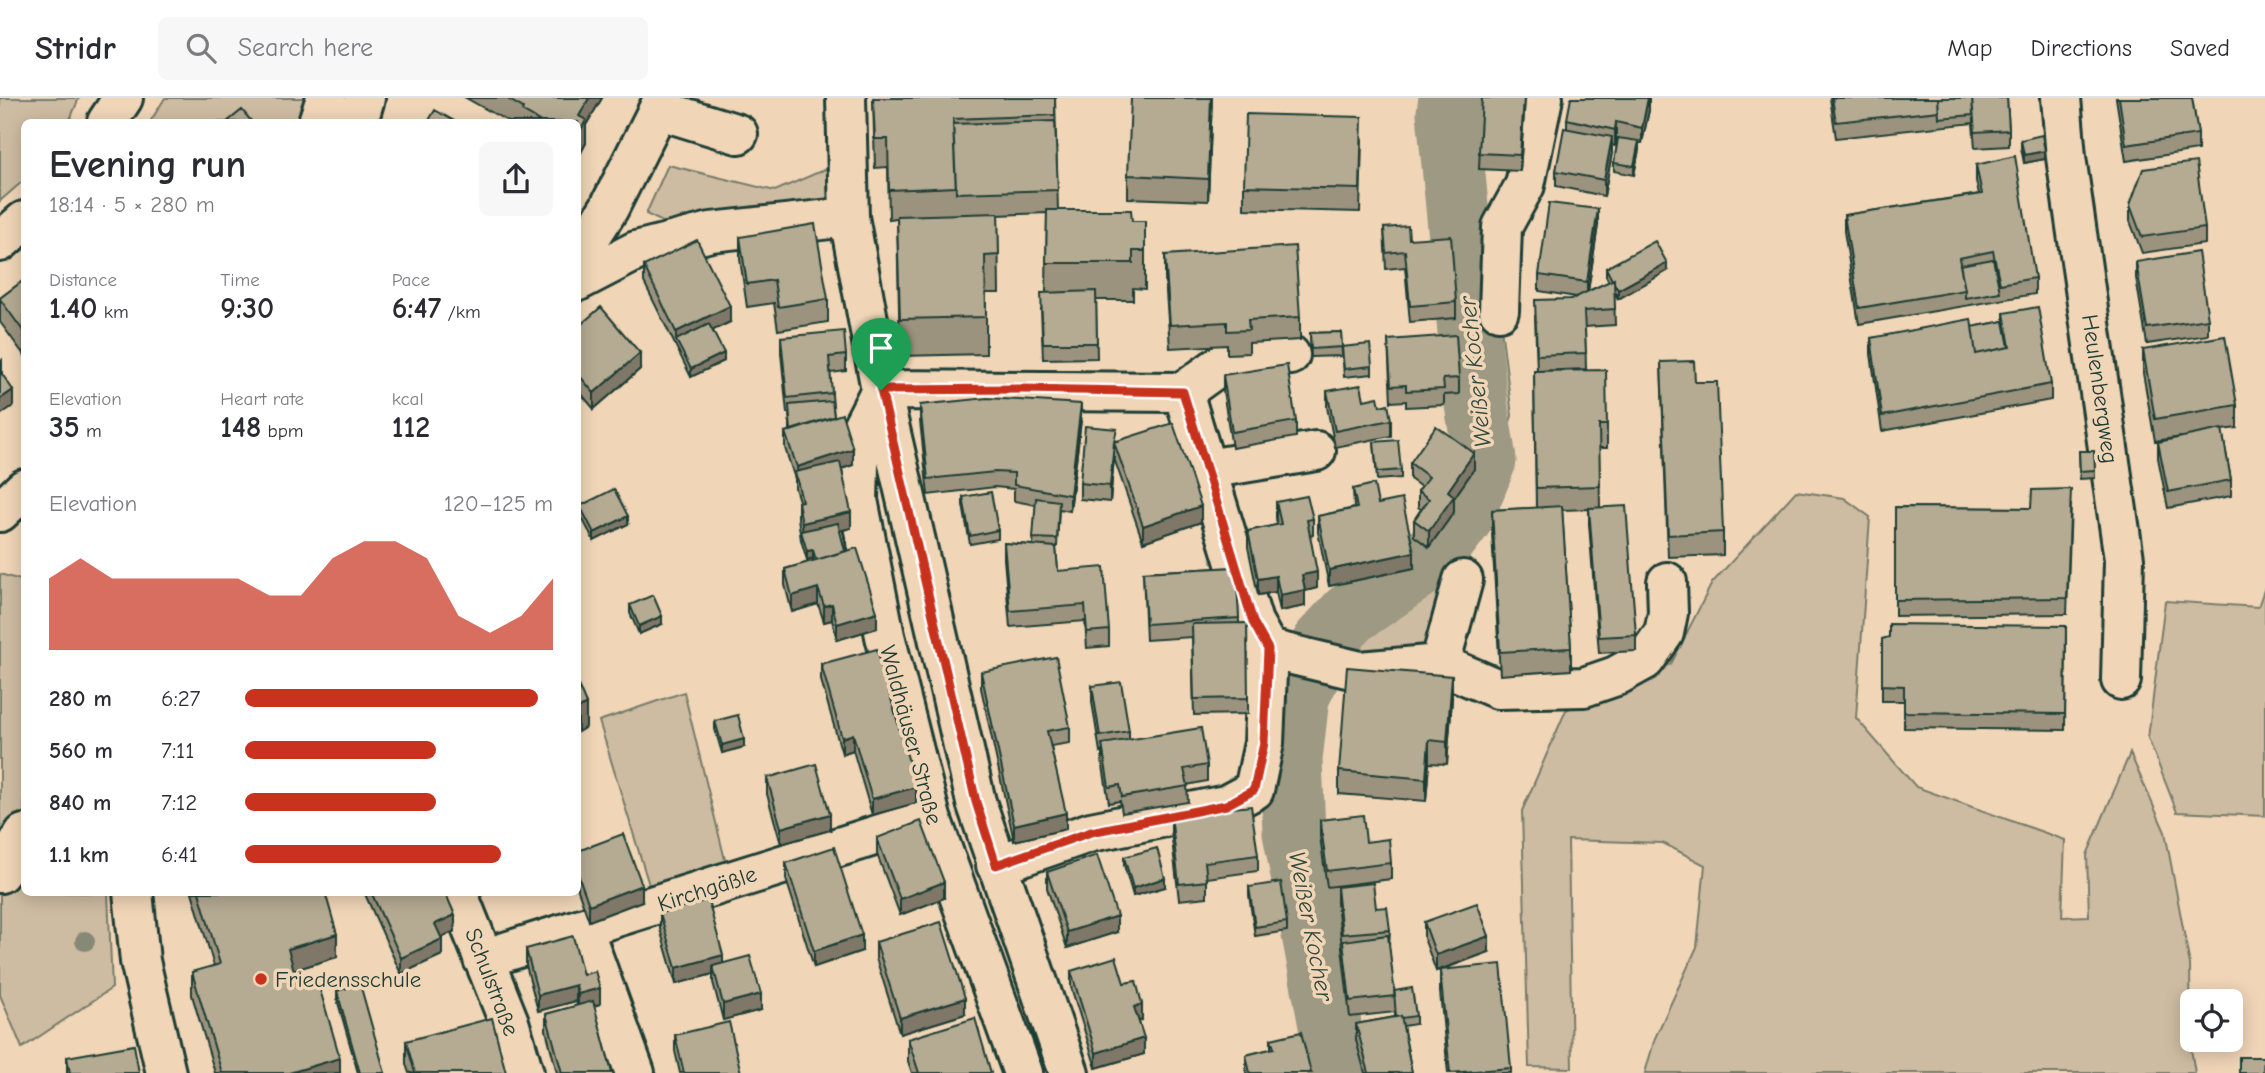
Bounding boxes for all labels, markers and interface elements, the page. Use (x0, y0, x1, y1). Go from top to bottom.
search box (158, 17, 648, 80)
text: Stridr (35, 29, 116, 67)
icon: search (182, 29, 220, 67)
text: Search here (238, 33, 373, 63)
text: Map (1947, 34, 1993, 62)
text: Directions (2031, 34, 2132, 62)
text: Saved (2170, 34, 2230, 62)
button: share (479, 142, 553, 216)
text: Evening run (49, 143, 246, 187)
text: 18:14 · 5 × 280 m (49, 191, 215, 218)
text: Distance (49, 269, 117, 291)
text: Time (220, 269, 260, 291)
text: Pace (392, 269, 430, 291)
text: 1.40 (49, 291, 97, 326)
text: 9:30 (220, 291, 274, 326)
text: 6:47 (392, 291, 441, 326)
water label: Weißer Kocher (1453, 294, 1497, 449)
text: km (97, 301, 129, 323)
text: /km (441, 301, 481, 323)
street label: Heulenbergweg (2076, 313, 2124, 465)
pin (851, 318, 911, 390)
icon: arrive (862, 329, 900, 367)
text: Elevation (49, 388, 122, 410)
text: Heart rate (220, 388, 304, 410)
text: kcal (392, 388, 424, 410)
text: 35 (49, 410, 80, 445)
text: 148 (220, 410, 261, 445)
text: 112 (392, 410, 430, 445)
text: m (80, 420, 102, 442)
text: bpm (261, 420, 304, 442)
text: Elevation (49, 490, 137, 517)
text: 120–125 m (444, 490, 553, 517)
street label: Waldhäuser Straße (874, 642, 948, 828)
text: 280 m (49, 685, 112, 712)
text: 6:27 (161, 685, 201, 712)
text: 560 m (49, 737, 113, 764)
text: 7:11 (161, 737, 194, 764)
text: 840 m (49, 789, 111, 816)
text: 7:12 (161, 789, 197, 816)
text: 1.1 km (49, 841, 109, 868)
text: 6:41 (161, 841, 198, 868)
water label: Weißer Kocher (1283, 849, 1340, 1005)
street label: Kirchgäßle (654, 860, 760, 918)
street label: Schulstraße (459, 924, 525, 1040)
place label: Friedensschule (275, 966, 421, 993)
marker: Friedensschule (253, 971, 269, 987)
map controls (2180, 989, 2243, 1052)
button: locate (2180, 989, 2243, 1052)

